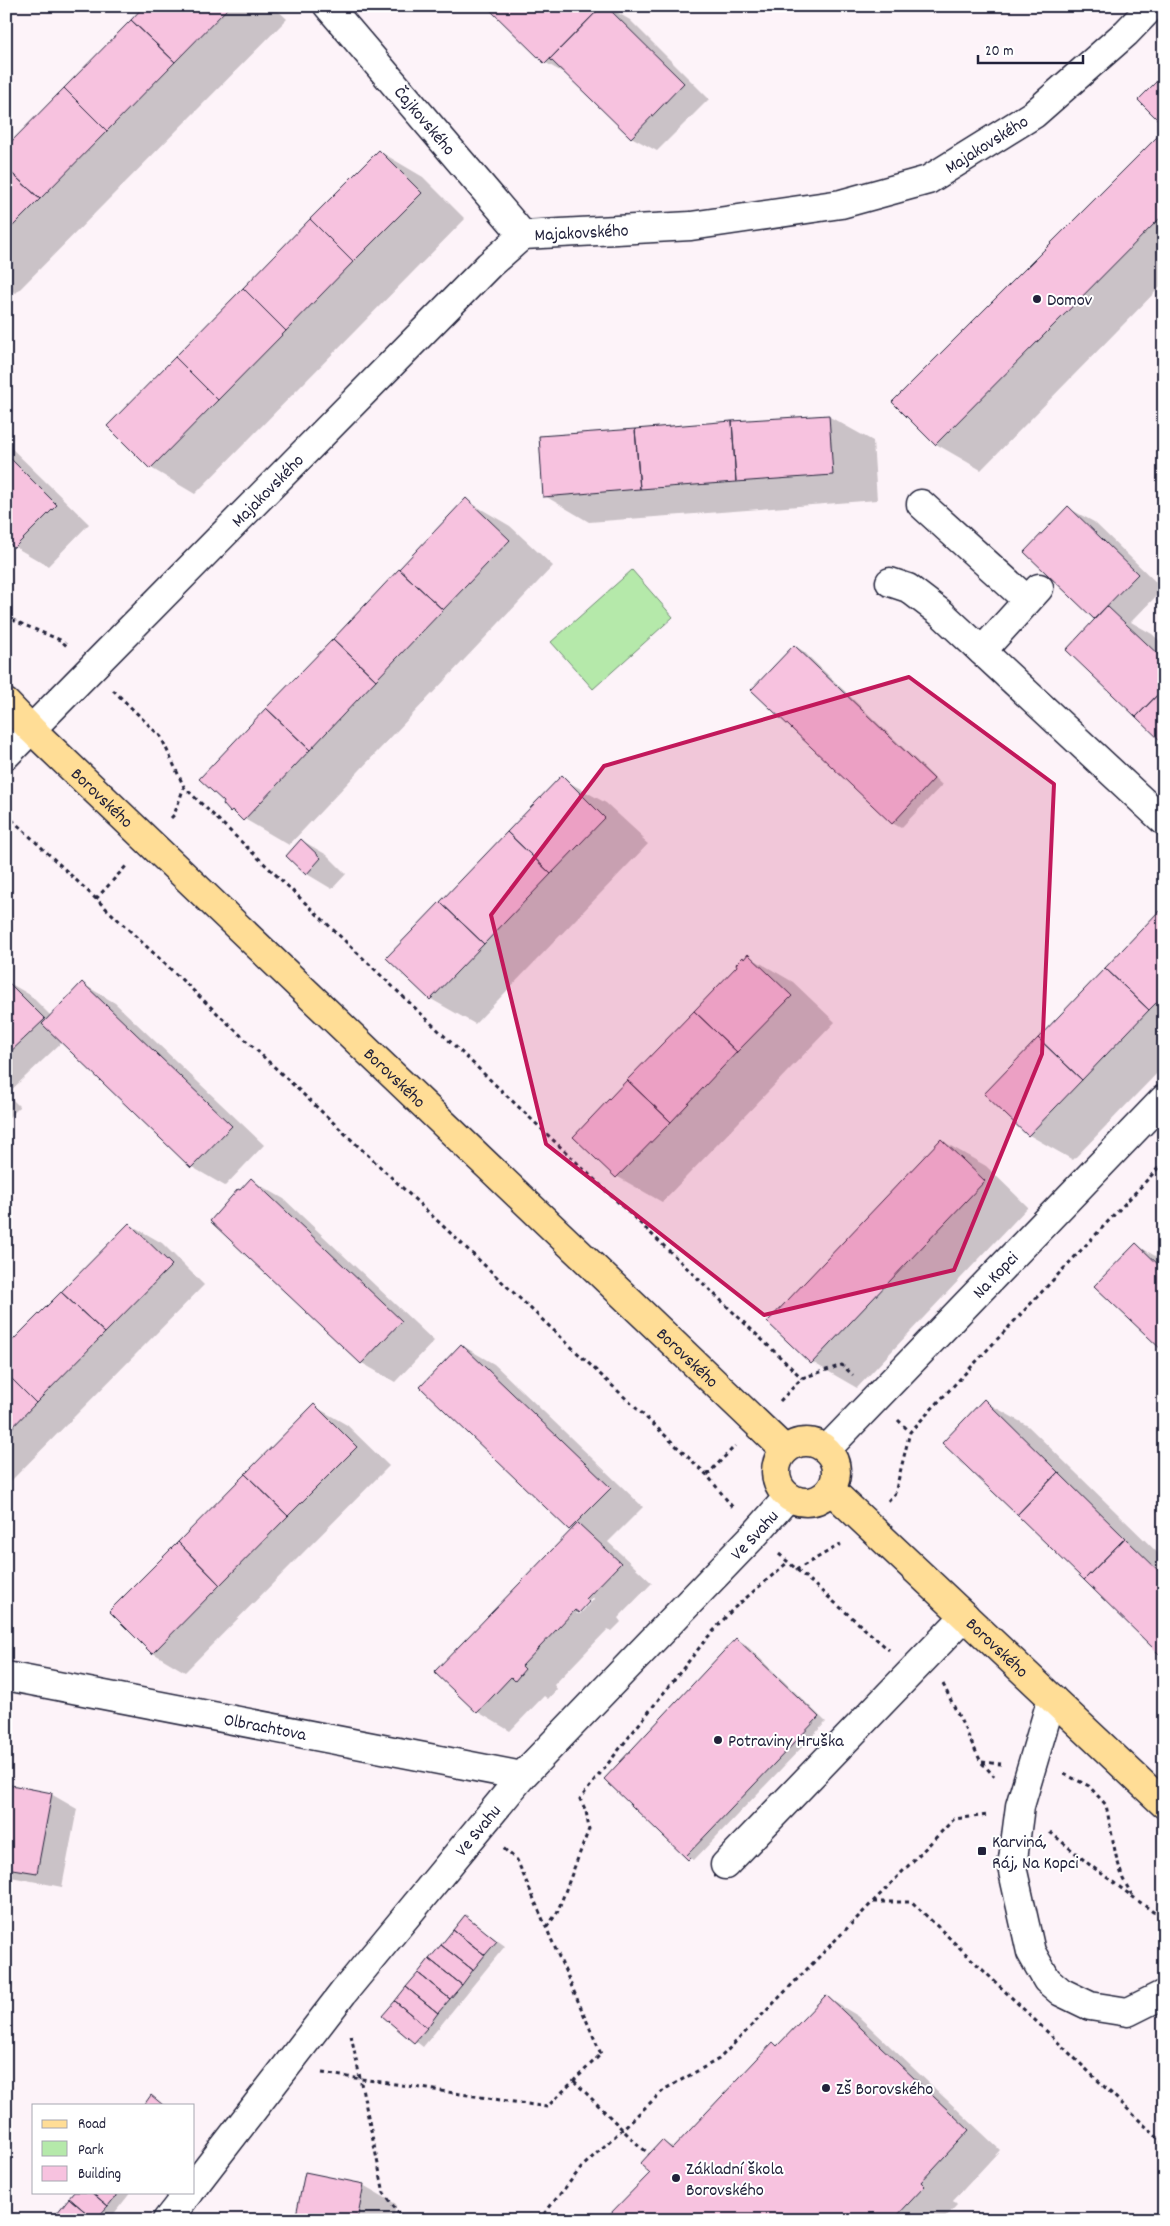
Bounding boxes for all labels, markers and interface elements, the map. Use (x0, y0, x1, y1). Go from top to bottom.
scale bar (978, 32, 1082, 64)
text: 20 m (985, 41, 1013, 63)
street label: Čajkovského (387, 82, 460, 162)
street label: Majakovského (941, 110, 1034, 181)
street label: Majakovského (534, 219, 629, 249)
place label: Domov (1047, 289, 1093, 314)
marker: Domov (1031, 293, 1043, 305)
street label: Majakovského (227, 450, 311, 534)
street label: Borovského (64, 763, 138, 835)
street label: Borovského (357, 1043, 430, 1115)
street label: Na Kopci (968, 1247, 1025, 1305)
street label: Borovského (649, 1323, 723, 1395)
street label: Ve Svahu (726, 1506, 786, 1567)
street label: Borovského (959, 1613, 1033, 1685)
street label: Olbrachtova (221, 1708, 309, 1749)
place label: Potraviny Hruška (728, 1730, 844, 1755)
marker: Potraviny Hruška (712, 1734, 724, 1746)
street label: Ve Svahu (450, 1800, 508, 1863)
place label: Karviná, Ráj, Na Kopci (992, 1831, 1079, 1877)
marker: Karviná, Ráj, Na Kopci (976, 1845, 988, 1857)
place label: ZŠ Borovského (836, 2078, 933, 2103)
marker: ZŠ Borovského (820, 2082, 832, 2094)
legend (32, 2104, 195, 2194)
text: Road (78, 2114, 106, 2136)
text: Park (78, 2140, 104, 2162)
place label: Základní škola Borovského (686, 2158, 784, 2204)
text: Building (78, 2164, 121, 2186)
marker: Základní škola Borovského (670, 2172, 682, 2184)

